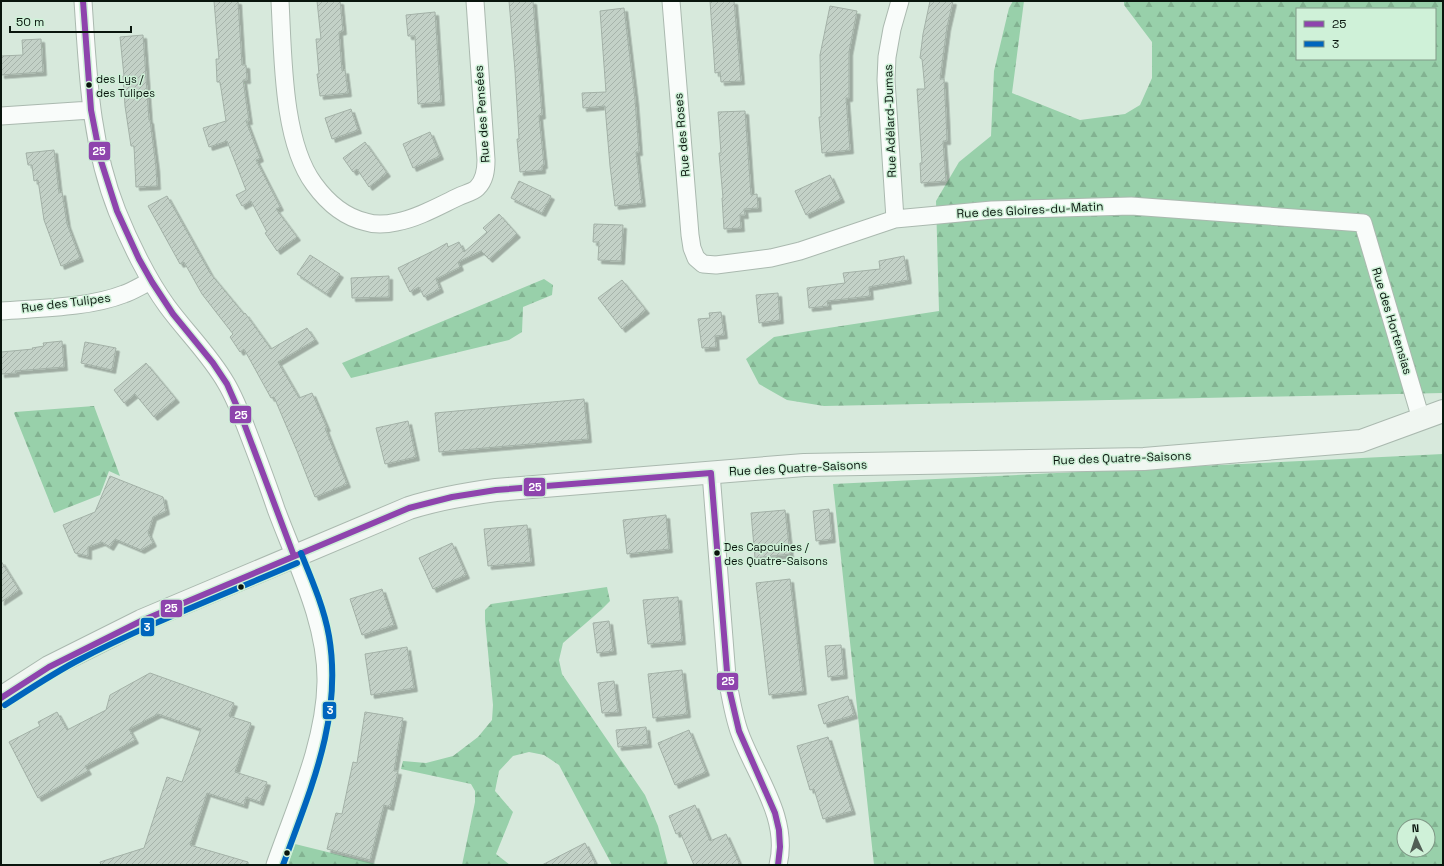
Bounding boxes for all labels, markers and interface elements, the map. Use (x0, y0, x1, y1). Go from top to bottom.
scale bar (10, 8, 131, 34)
legend (1296, 8, 1436, 60)
text: 50 m (16, 14, 44, 30)
text: 25 (1332, 16, 1346, 32)
text: 3 (1332, 36, 1339, 52)
street label: Rue Adélard-Dumas (880, 64, 900, 178)
street label: Rue des Pensées (471, 65, 493, 163)
place label: des Lys / des Tulipes (96, 72, 155, 100)
marker: des Lys / des Tulipes (84, 80, 94, 90)
street label: Rue des Roses (670, 92, 694, 178)
line badge: 25 (88, 141, 111, 161)
text: 25 (92, 144, 106, 158)
street label: Rue des Gloires-du-Matin (956, 198, 1104, 222)
street label: Rue des Hortensias (1368, 265, 1416, 377)
street label: Rue des Tulipes (21, 290, 111, 316)
line badge: 25 (229, 405, 252, 424)
text: 25 (234, 408, 248, 422)
street label: Rue des Quatre-Saisons (1053, 448, 1191, 468)
street label: Rue des Quatre-Saisons (729, 456, 867, 480)
line badge: 25 (523, 477, 546, 497)
text: 25 (528, 480, 542, 494)
place label: Des Capcuines / des Quatre-Saisons (724, 540, 828, 568)
marker: Des Capcuines / des Quatre-Saisons (712, 548, 722, 558)
unlabelled marker (236, 582, 246, 592)
line badge: 25 (160, 599, 183, 618)
text: 25 (164, 601, 178, 615)
line badge: 3 (140, 617, 155, 637)
text: 3 (144, 620, 151, 634)
line badge: 25 (716, 672, 739, 691)
text: 25 (721, 674, 735, 688)
line badge: 3 (322, 701, 337, 720)
text: 3 (327, 703, 334, 717)
north arrow (1396, 818, 1436, 858)
text: N (1411, 821, 1420, 835)
unlabelled marker (282, 848, 292, 858)

